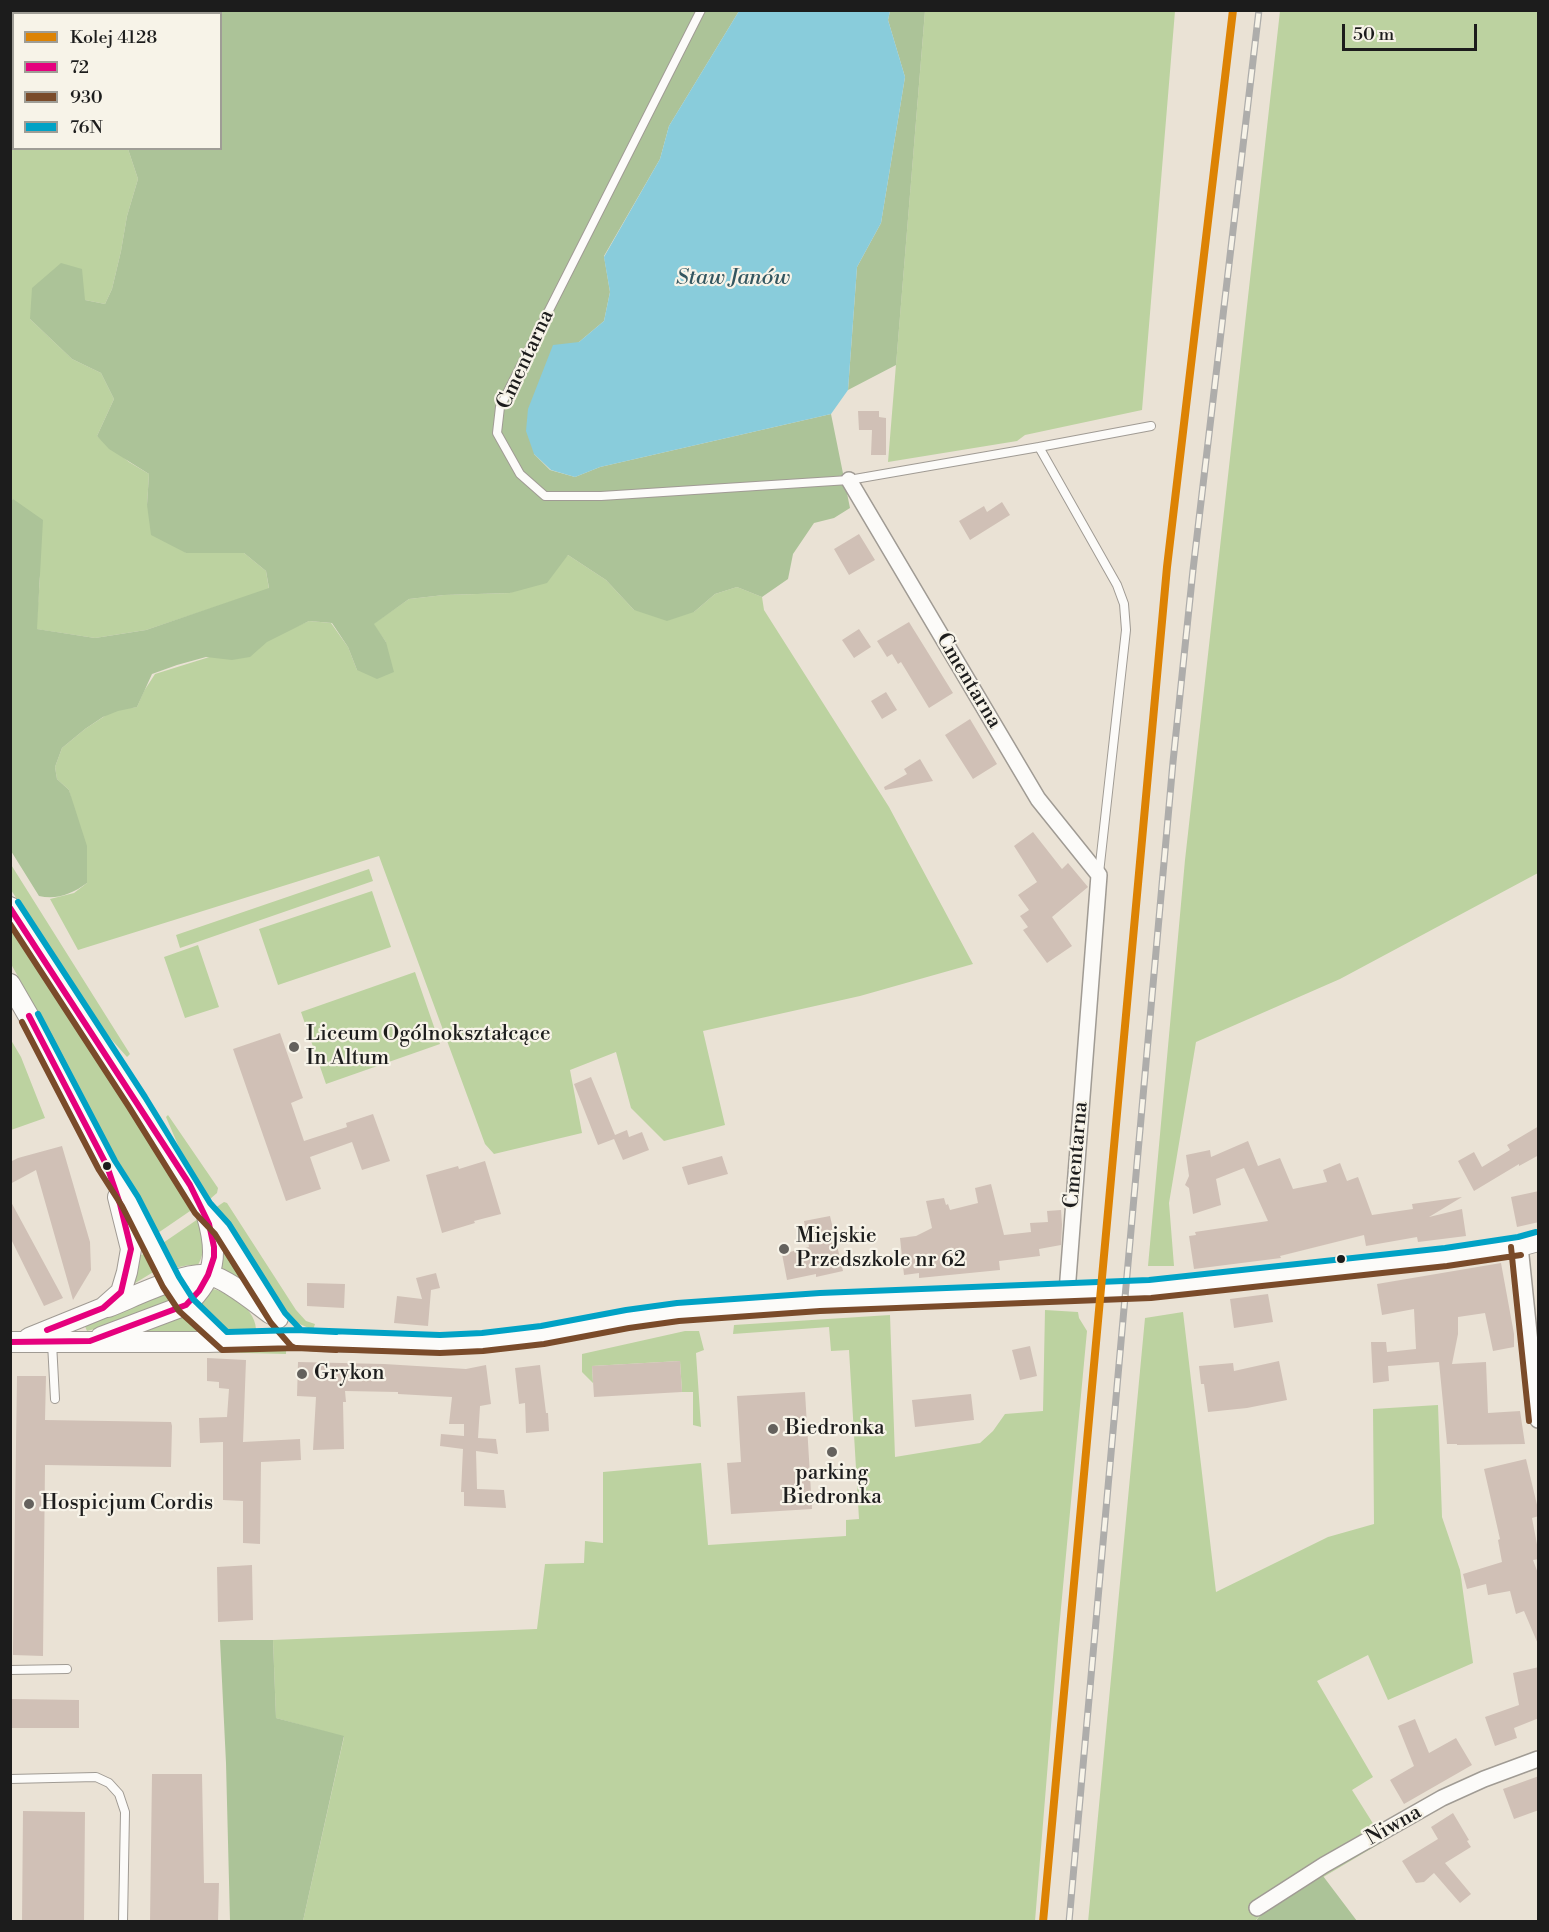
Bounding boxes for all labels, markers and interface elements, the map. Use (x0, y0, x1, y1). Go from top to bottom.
legend (12, 12, 222, 150)
scale bar (1345, 12, 1480, 50)
text: 50 m (1353, 23, 1394, 46)
text: Kolej 4128 (70, 26, 157, 49)
text: 72 (70, 56, 89, 79)
text: 930 (70, 86, 103, 109)
text: 76N (70, 116, 103, 139)
water label: Staw Janów (676, 266, 790, 292)
street label: Cmentarna (492, 306, 560, 414)
street label: Cmentarna (930, 629, 1006, 733)
place label: Liceum Ogólnokształcące In Altum (306, 1022, 551, 1072)
marker: Liceum Ogólnokształcące In Altum (287, 1040, 301, 1054)
street label: Cmentarna (1060, 1101, 1094, 1209)
unlabelled marker (101, 1160, 113, 1172)
place label: Miejskie Przedszkole nr 62 (796, 1224, 966, 1274)
marker: Miejskie Przedszkole nr 62 (777, 1242, 791, 1256)
unlabelled marker (1335, 1253, 1347, 1265)
place label: Grykon (314, 1361, 385, 1387)
marker: Grykon (295, 1367, 309, 1381)
place label: Biedronka (785, 1416, 885, 1442)
marker: Biedronka (766, 1422, 780, 1436)
marker: parking Biedronka (825, 1445, 839, 1459)
place label: parking Biedronka (782, 1461, 882, 1511)
place label: Hospicjum Cordis (41, 1491, 213, 1517)
marker: Hospicjum Cordis (22, 1497, 36, 1511)
street label: Niwna (1362, 1800, 1426, 1852)

